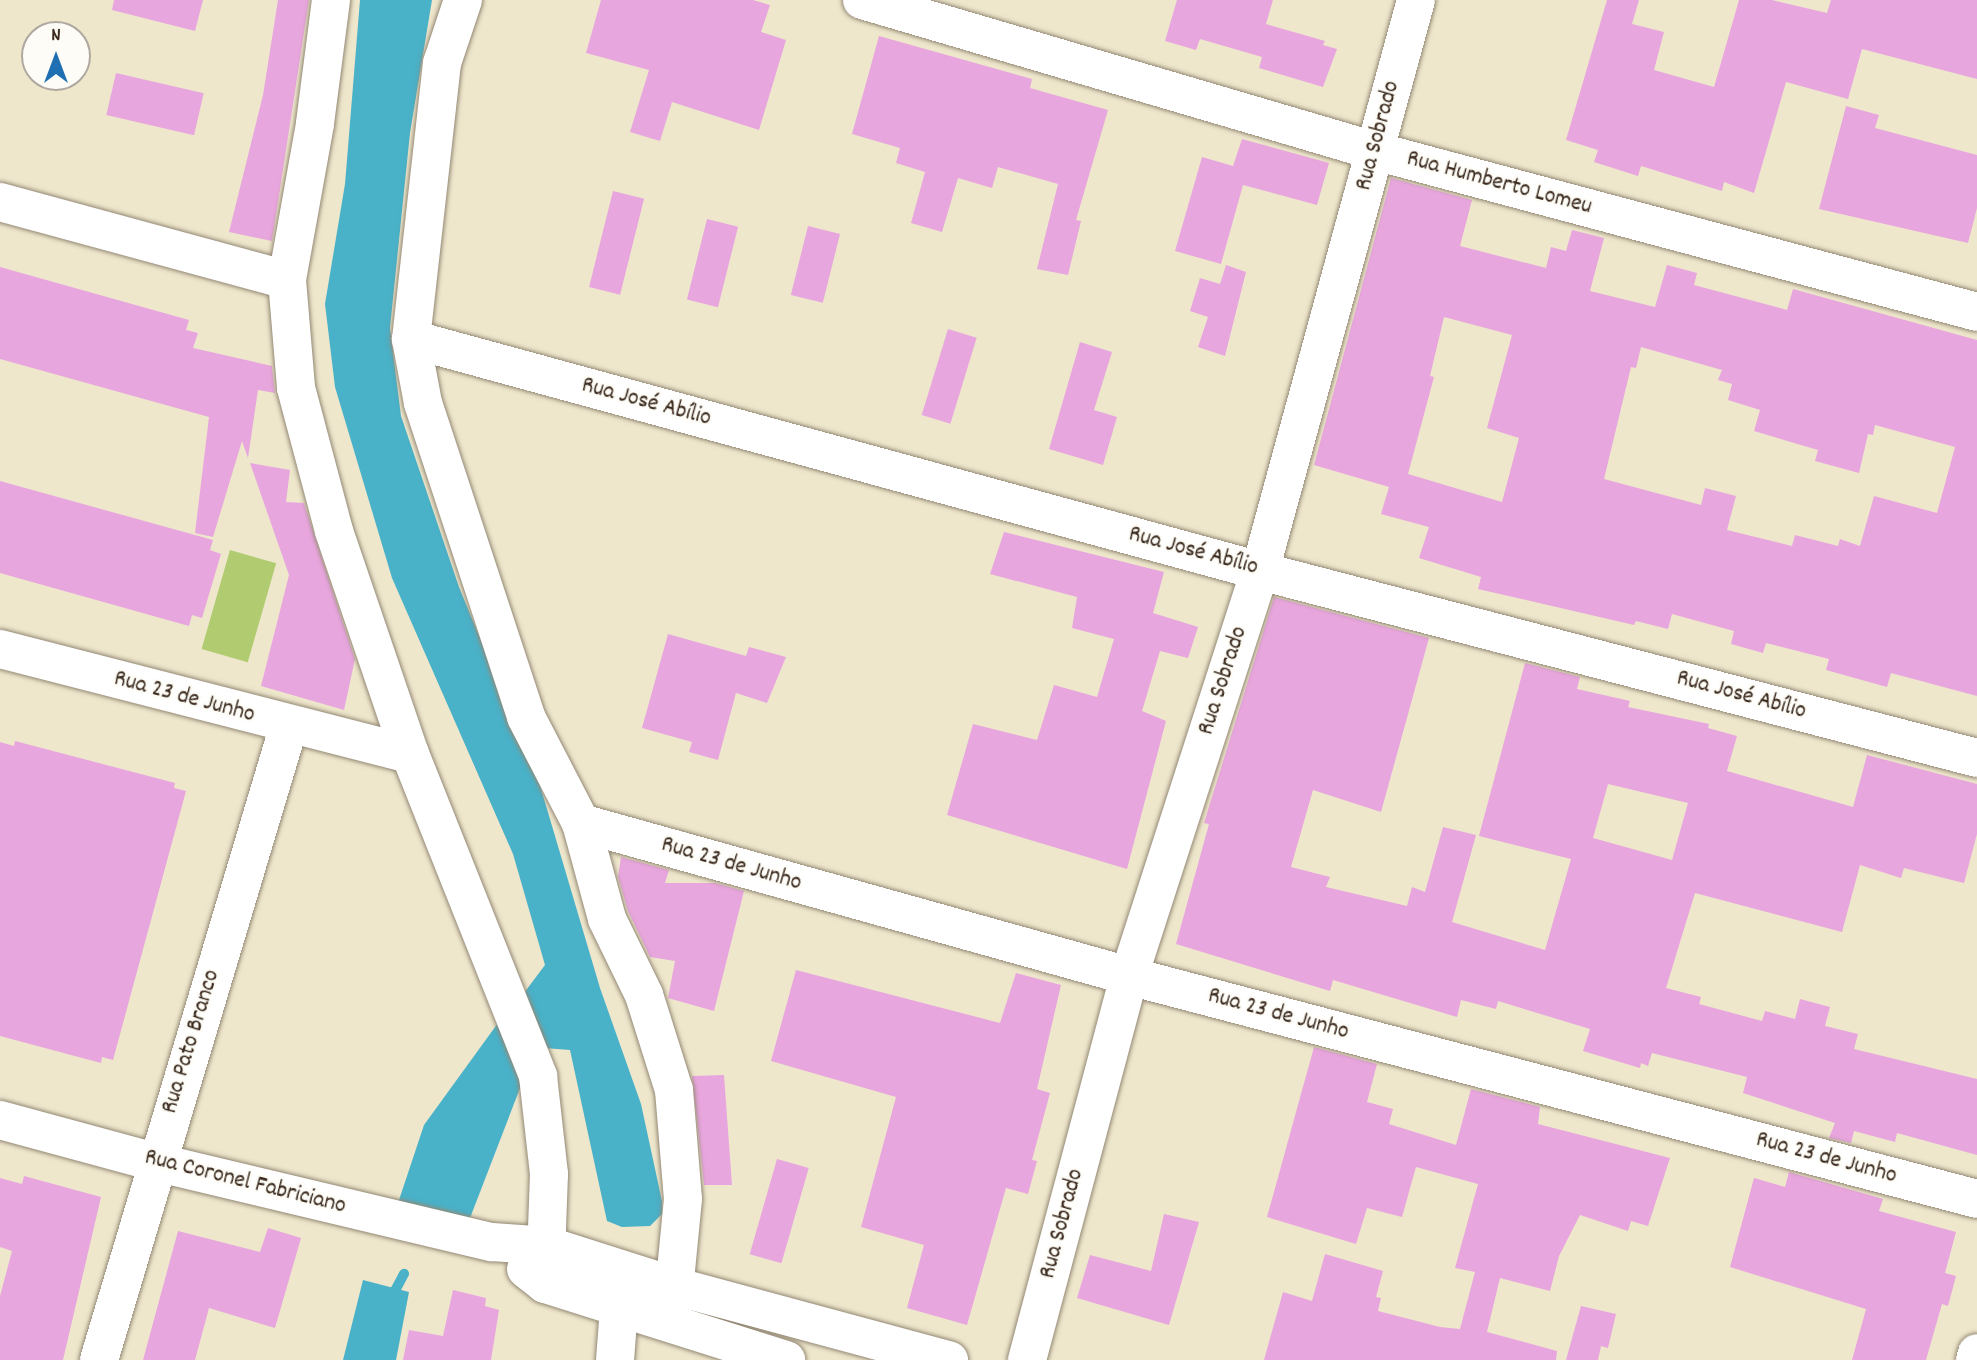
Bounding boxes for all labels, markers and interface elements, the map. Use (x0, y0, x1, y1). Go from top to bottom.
north arrow (21, 21, 91, 91)
text: N (51, 23, 61, 50)
street label: Rua Sobrado (1351, 78, 1407, 194)
street label: Rua Humberto Lomeu (1403, 145, 1595, 223)
street label: Rua José Abílio (578, 372, 714, 434)
street label: Rua José Abílio (1125, 521, 1261, 583)
street label: Rua Sobrado (1193, 623, 1255, 739)
street label: Rua 23 de Junho (110, 665, 258, 731)
street label: Rua José Abílio (1673, 665, 1809, 727)
street label: Rua 23 de Junho (658, 831, 804, 899)
street label: Rua Pato Branco (156, 967, 228, 1117)
street label: Rua 23 de Junho (1204, 982, 1352, 1048)
street label: Rua 23 de Junho (1752, 1126, 1900, 1192)
street label: Rua Coronel Fabriciano (141, 1144, 349, 1222)
street label: Rua Sobrado (1035, 1166, 1091, 1282)

